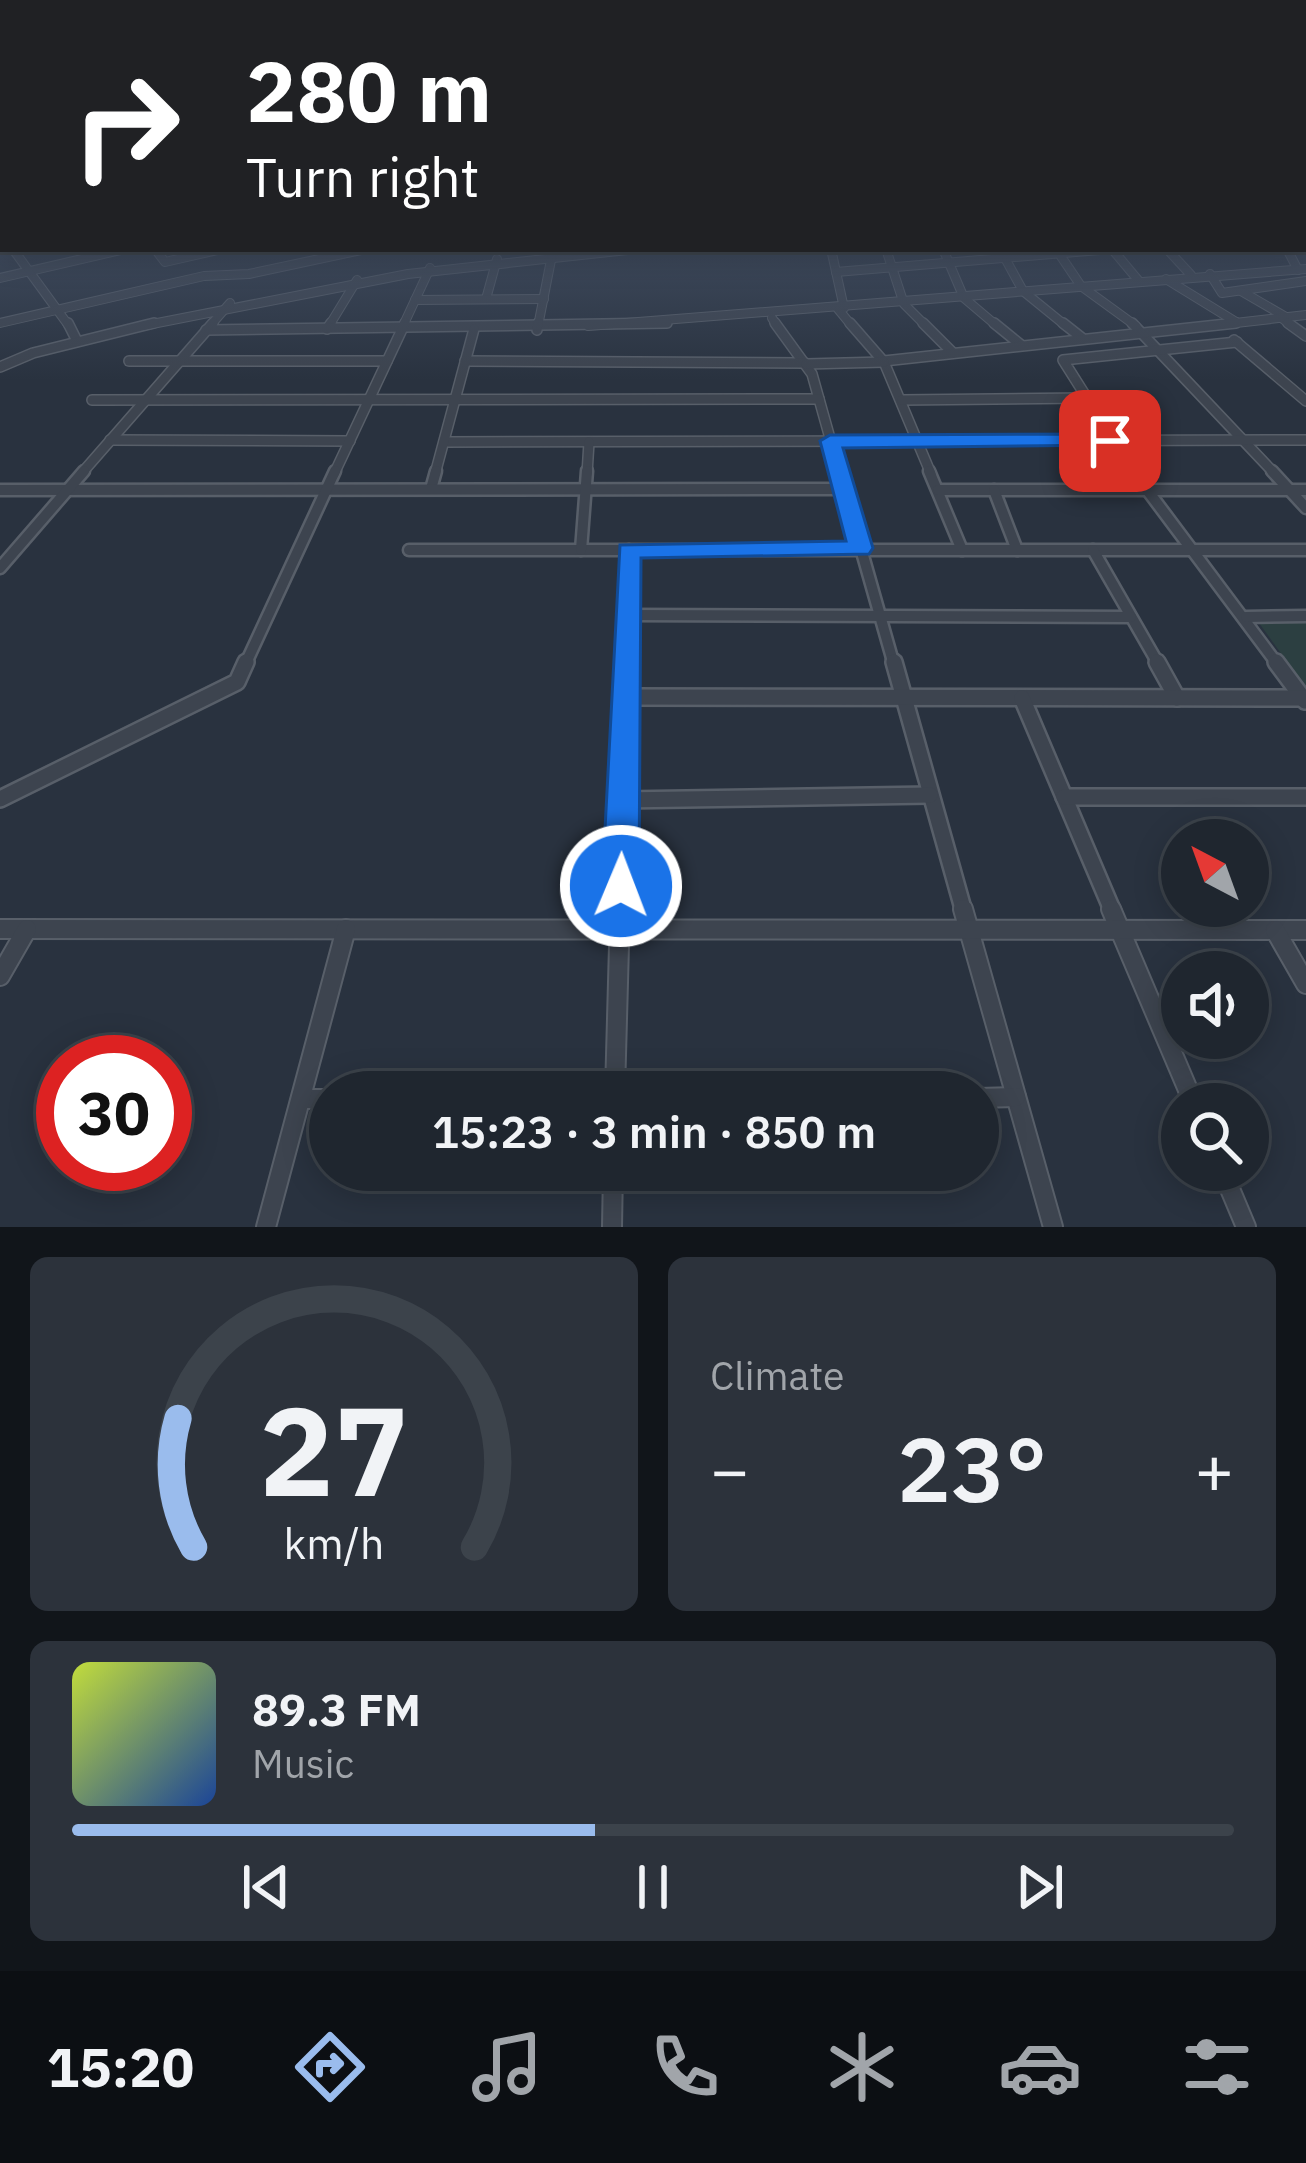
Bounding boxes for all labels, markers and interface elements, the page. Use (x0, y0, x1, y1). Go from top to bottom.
text: 280 m (246, 36, 492, 145)
icon: right (48, 48, 204, 204)
text: Turn right (246, 142, 480, 212)
pin (1059, 390, 1161, 492)
icon: arrive (1077, 408, 1143, 474)
north arrow (1161, 819, 1269, 927)
map controls (1161, 819, 1269, 1191)
position arrow (558, 823, 684, 949)
button: sound (1161, 951, 1269, 1059)
speed limit sign: 30 (36, 1035, 192, 1191)
button: search (1161, 1083, 1269, 1191)
text: 15:23 · 3 min · 850 m (432, 1102, 876, 1160)
text: Climate (710, 1350, 844, 1401)
text: 27 (259, 1368, 409, 1530)
text: 23° (897, 1410, 1047, 1527)
text: − (710, 1426, 750, 1512)
text: + (1194, 1426, 1234, 1512)
text: km/h (284, 1515, 384, 1571)
text: 89.3 FM (252, 1680, 421, 1738)
text: Music (252, 1738, 354, 1789)
icon: previous (233, 1854, 299, 1920)
icon: pause (620, 1854, 686, 1920)
icon: next (1007, 1854, 1073, 1920)
icon: directions (288, 2025, 372, 2109)
icon: music (465, 2025, 549, 2109)
icon: phone (643, 2025, 727, 2109)
icon: climate (820, 2025, 904, 2109)
icon: car (998, 2025, 1082, 2109)
icon: filters (1175, 2025, 1259, 2109)
text: 15:20 (47, 2032, 194, 2102)

